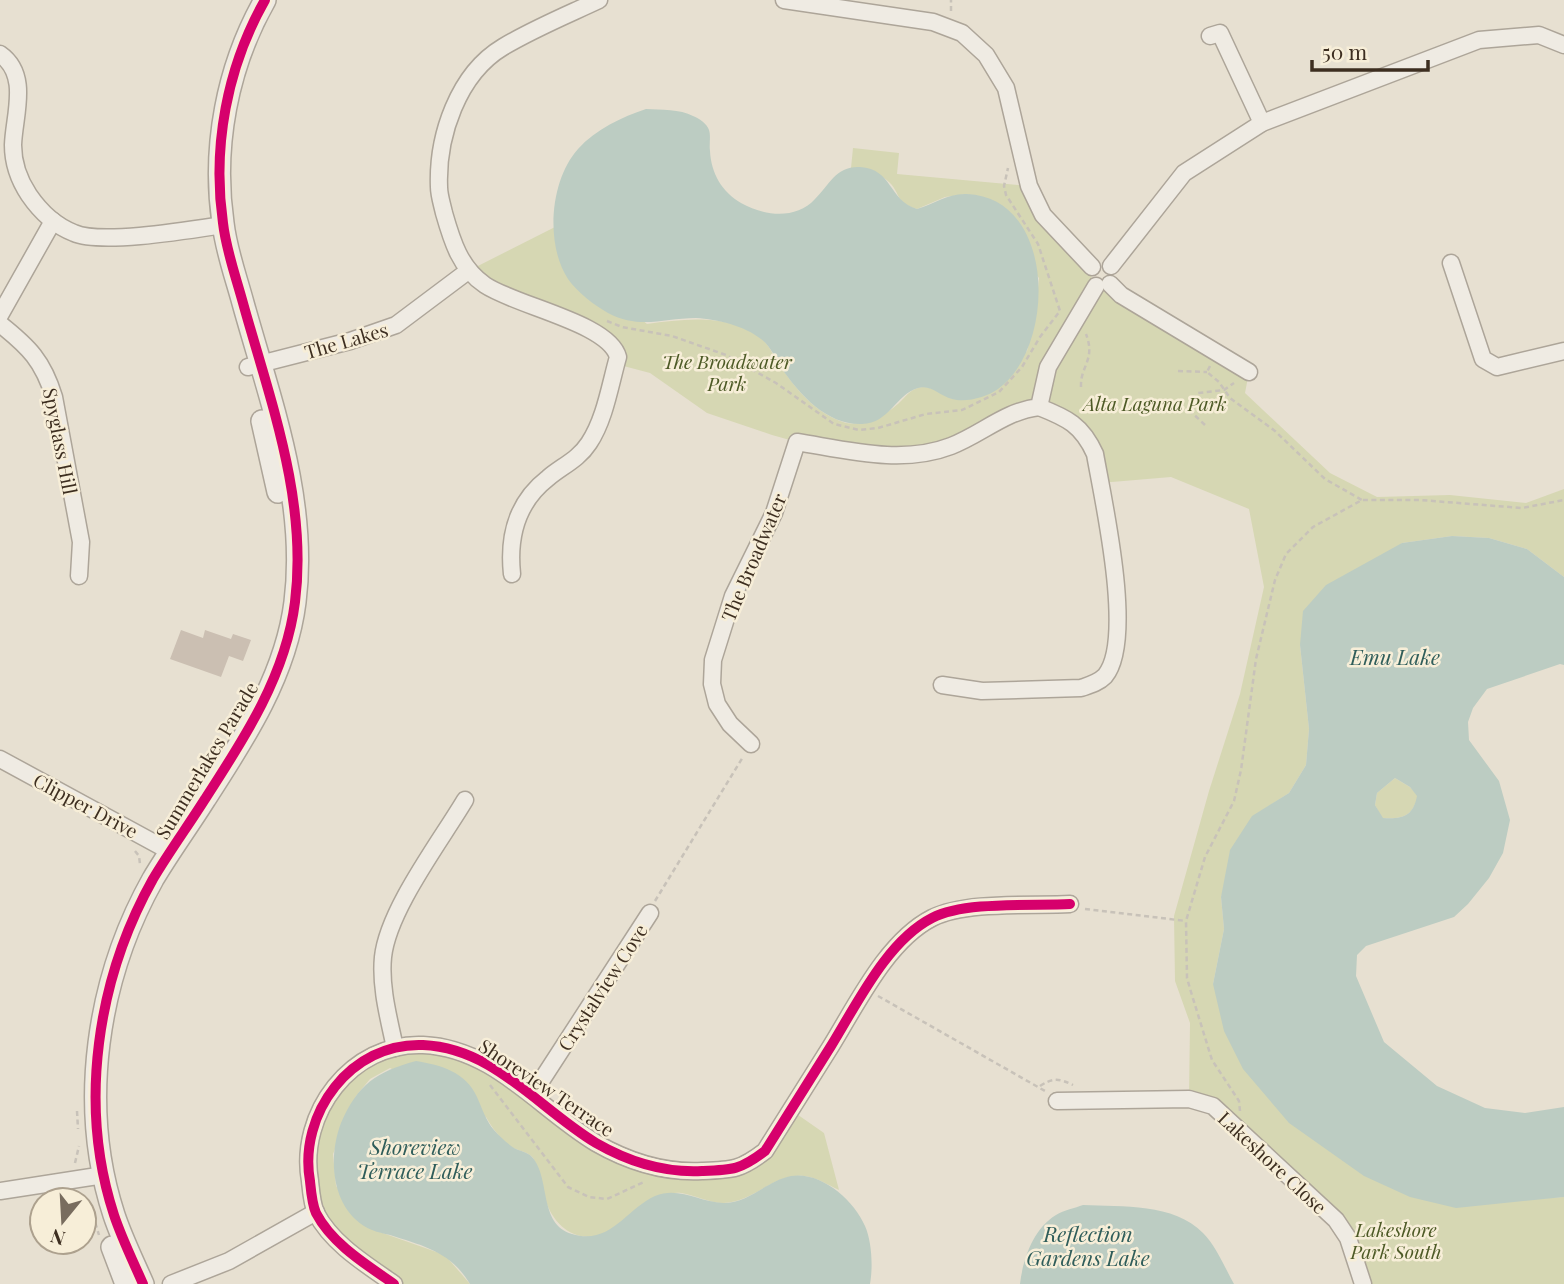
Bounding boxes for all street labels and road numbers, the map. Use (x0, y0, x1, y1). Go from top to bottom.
street label: The Lakes (301, 316, 391, 364)
street label: Spyglass Hill (38, 386, 84, 497)
street label: The Broadwater (714, 489, 792, 625)
street label: Summerlakes Parade (149, 676, 263, 844)
street label: Clipper Drive (29, 767, 143, 843)
street label: Crystalview Cove (551, 919, 653, 1055)
street label: Shoreview Terrace (474, 1032, 620, 1142)
street label: Lakeshore Close (1213, 1105, 1333, 1219)

